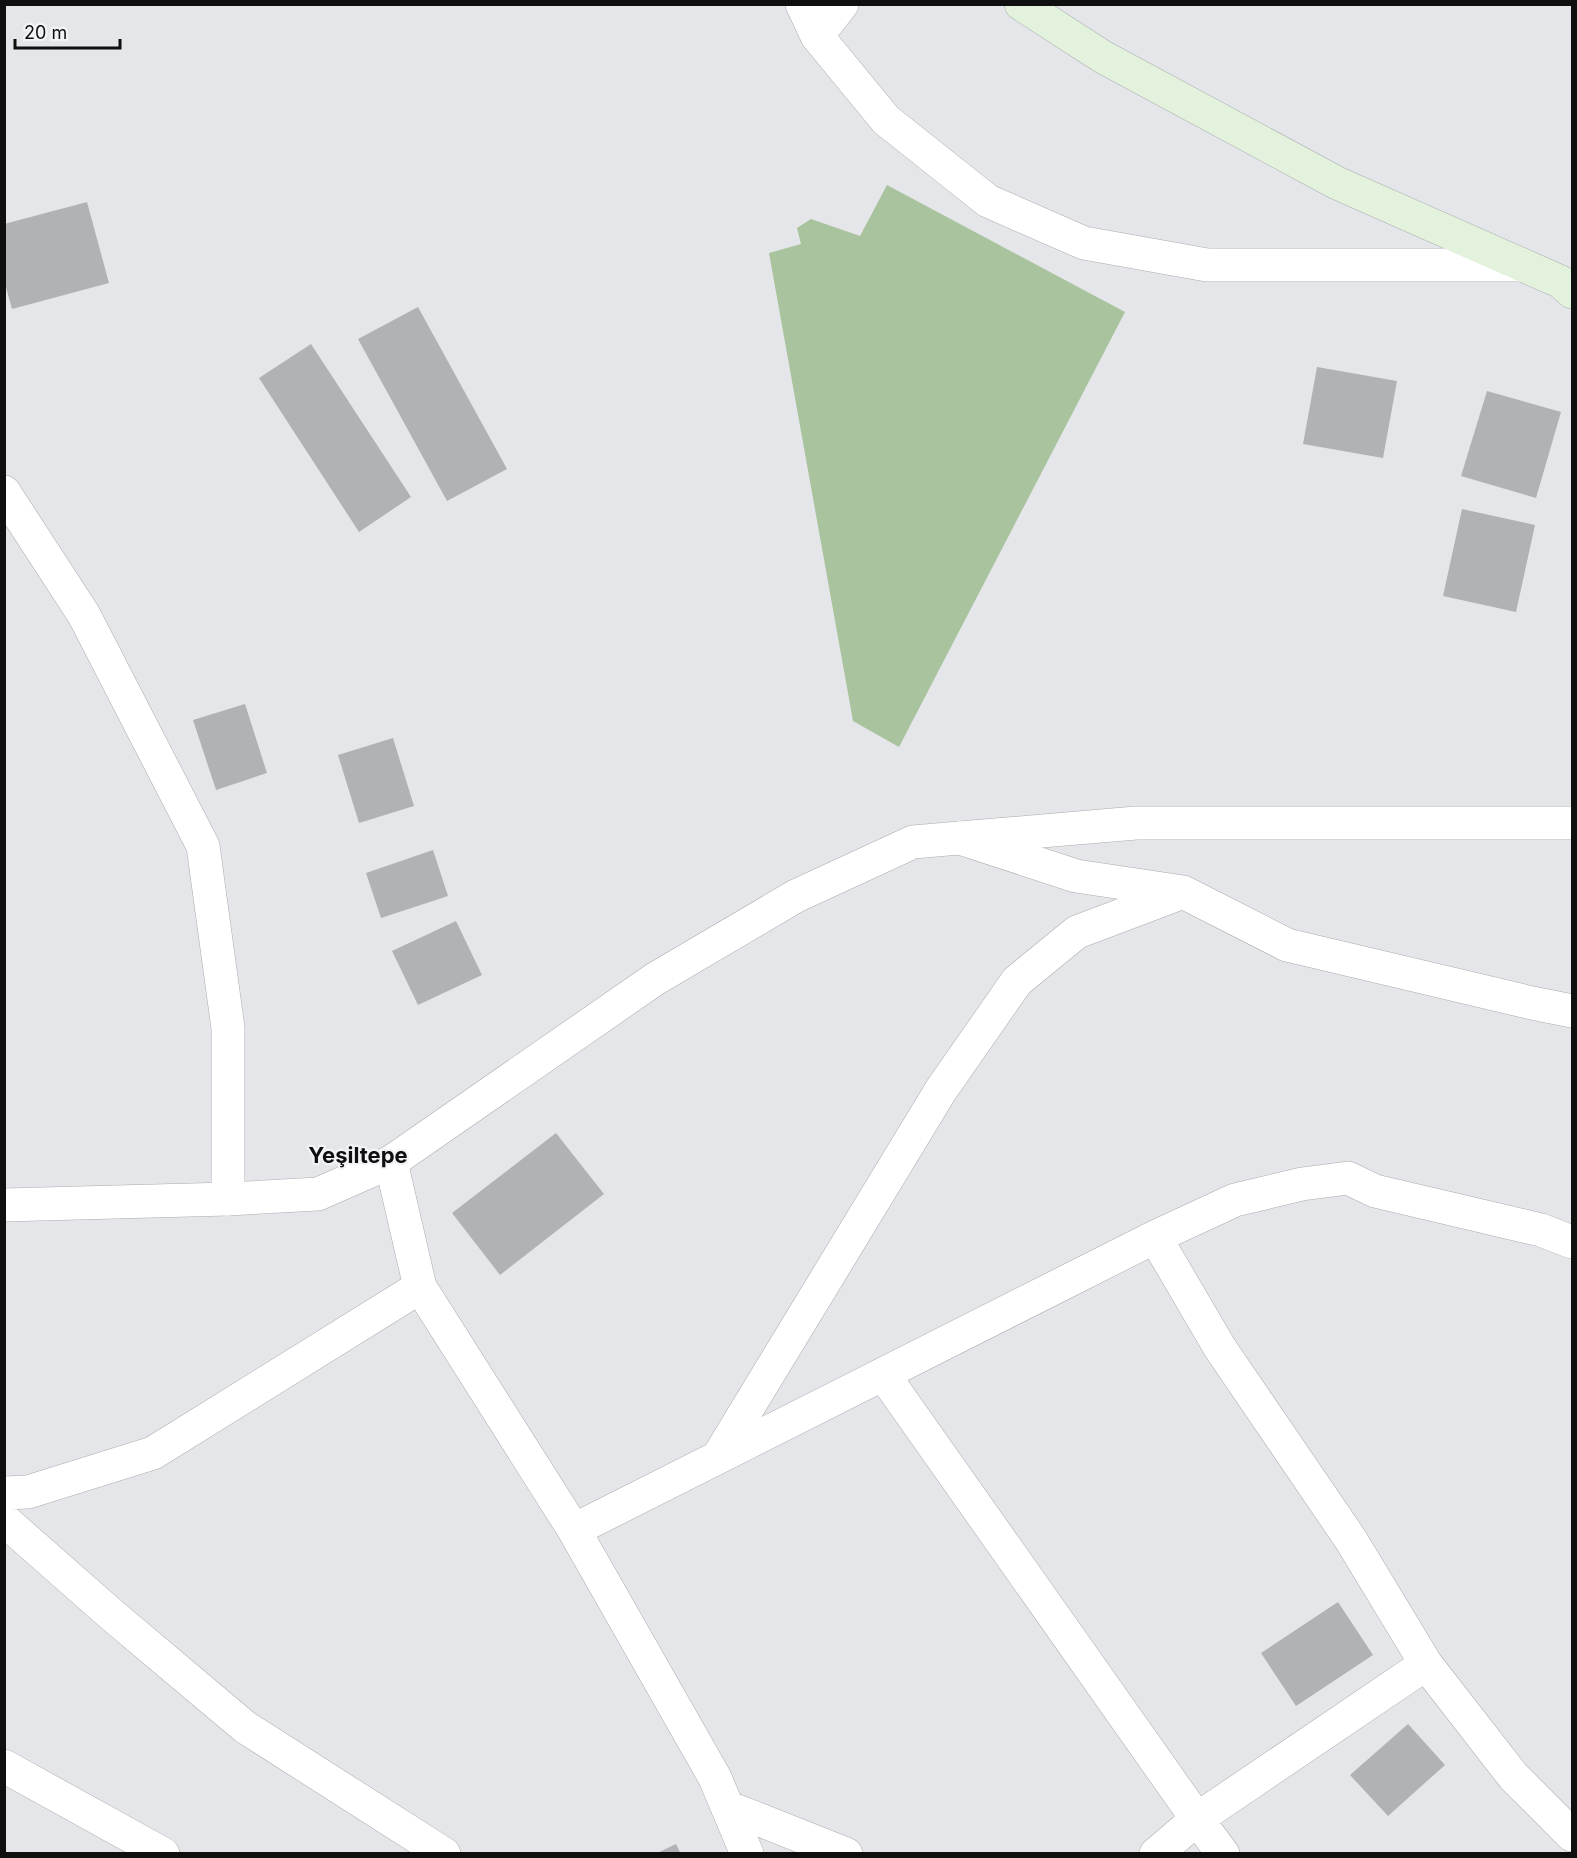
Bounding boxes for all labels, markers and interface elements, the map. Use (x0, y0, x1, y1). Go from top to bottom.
scale bar (15, 12, 120, 50)
text: 20 m (24, 22, 67, 43)
district label: Yeşiltepe (308, 1142, 408, 1168)

